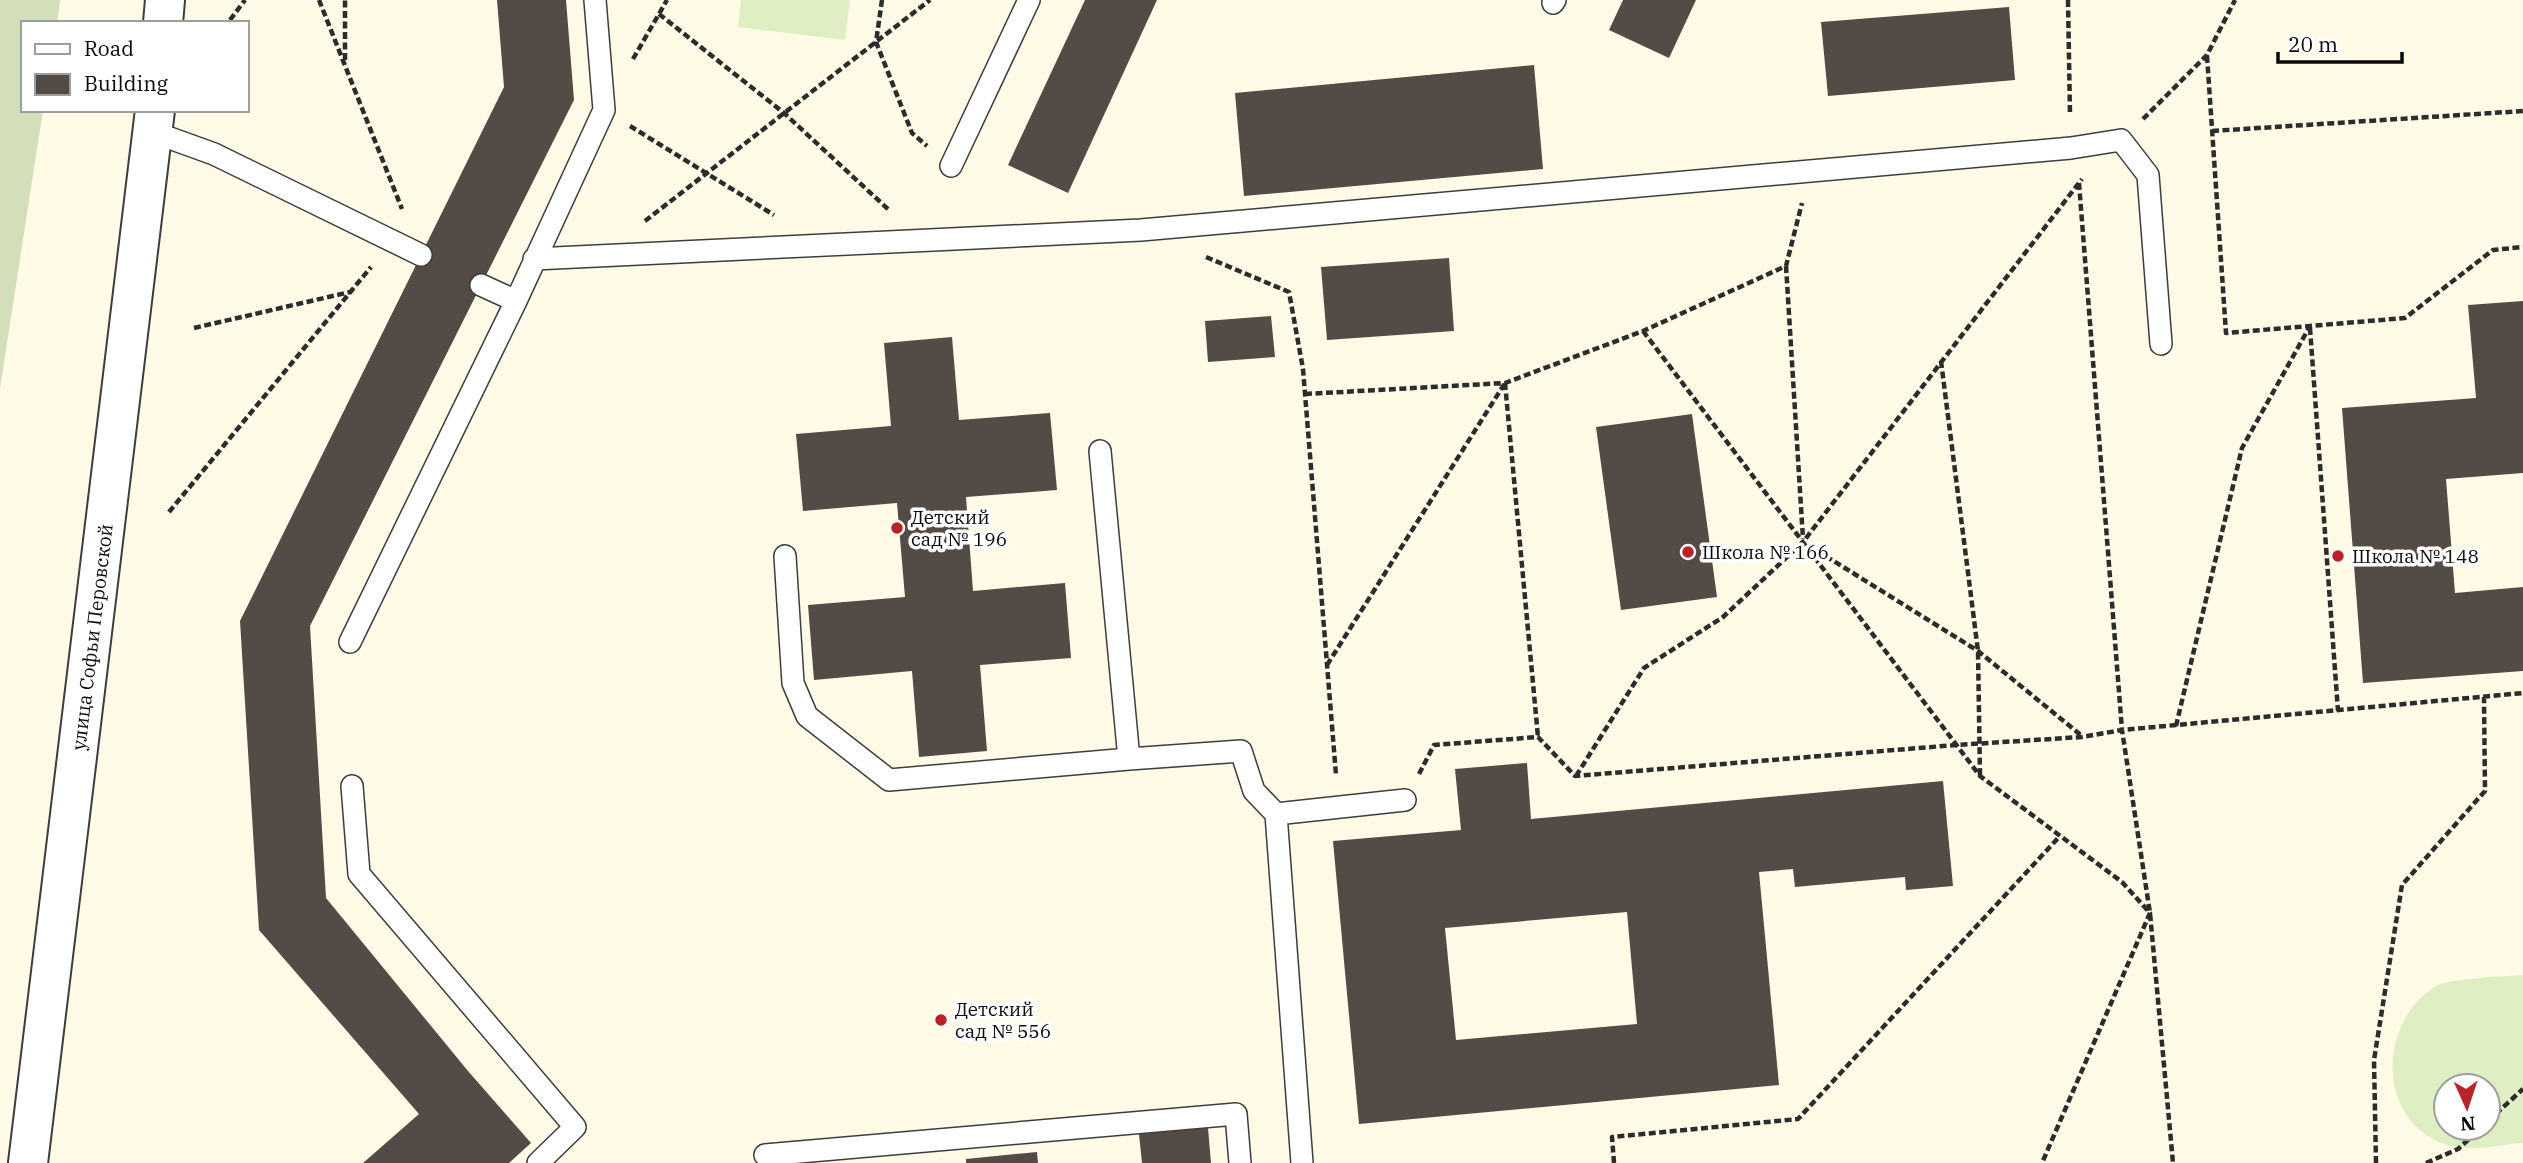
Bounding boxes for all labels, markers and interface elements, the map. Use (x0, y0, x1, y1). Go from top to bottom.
legend (21, 21, 248, 112)
scale bar (2278, 21, 2402, 65)
text: 20 m (2288, 30, 2338, 58)
text: Road (84, 34, 134, 62)
text: Building (84, 69, 169, 97)
place label: Детский сад № 196 (911, 505, 1007, 551)
marker: Детский сад № 196 (889, 520, 905, 536)
street label: улица Софьи Перовской (66, 522, 118, 752)
place label: Школа № 166 (1702, 540, 1829, 564)
marker: Школа № 166 (1680, 544, 1696, 560)
place label: Школа № 148 (2352, 544, 2479, 568)
marker: Школа № 148 (2330, 548, 2346, 564)
place label: Детский сад № 556 (955, 997, 1051, 1043)
marker: Детский сад № 556 (933, 1012, 949, 1028)
north arrow (2432, 1072, 2502, 1142)
text: N (2460, 1112, 2476, 1136)

